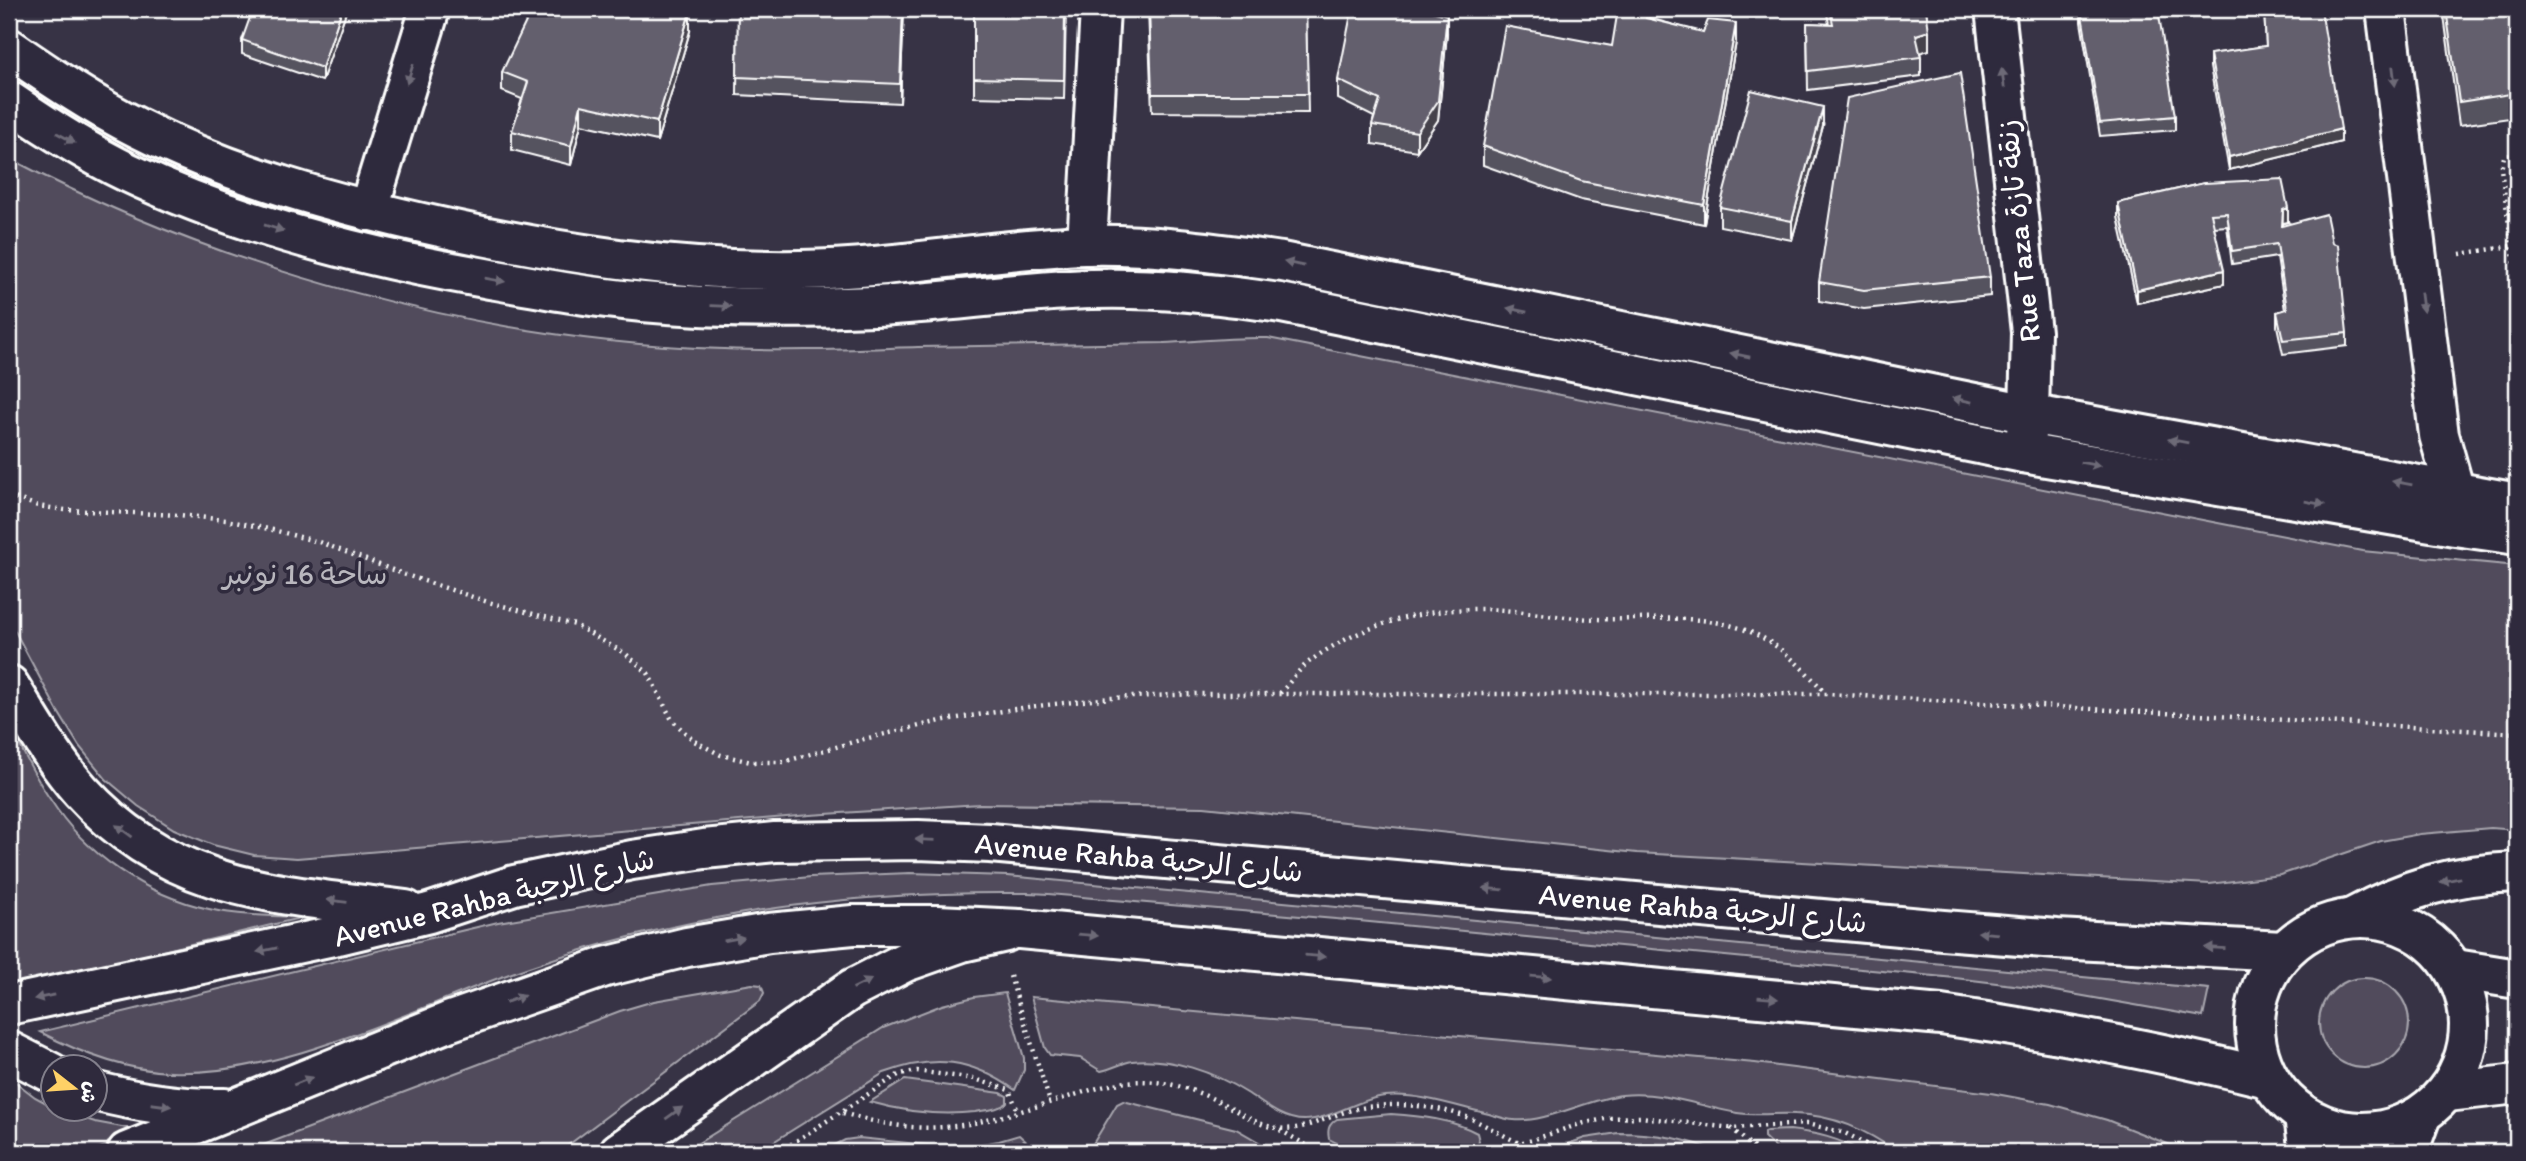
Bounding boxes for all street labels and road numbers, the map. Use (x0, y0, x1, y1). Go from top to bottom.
street label: Rue Taza زنقة تازة (1988, 118, 2048, 344)
street label: Avenue Rahba شارع الرحبة (973, 824, 1305, 893)
street label: Avenue Rahba شارع الرحبة (330, 839, 659, 958)
street label: Avenue Rahba شارع الرحبة (1537, 875, 1869, 944)

